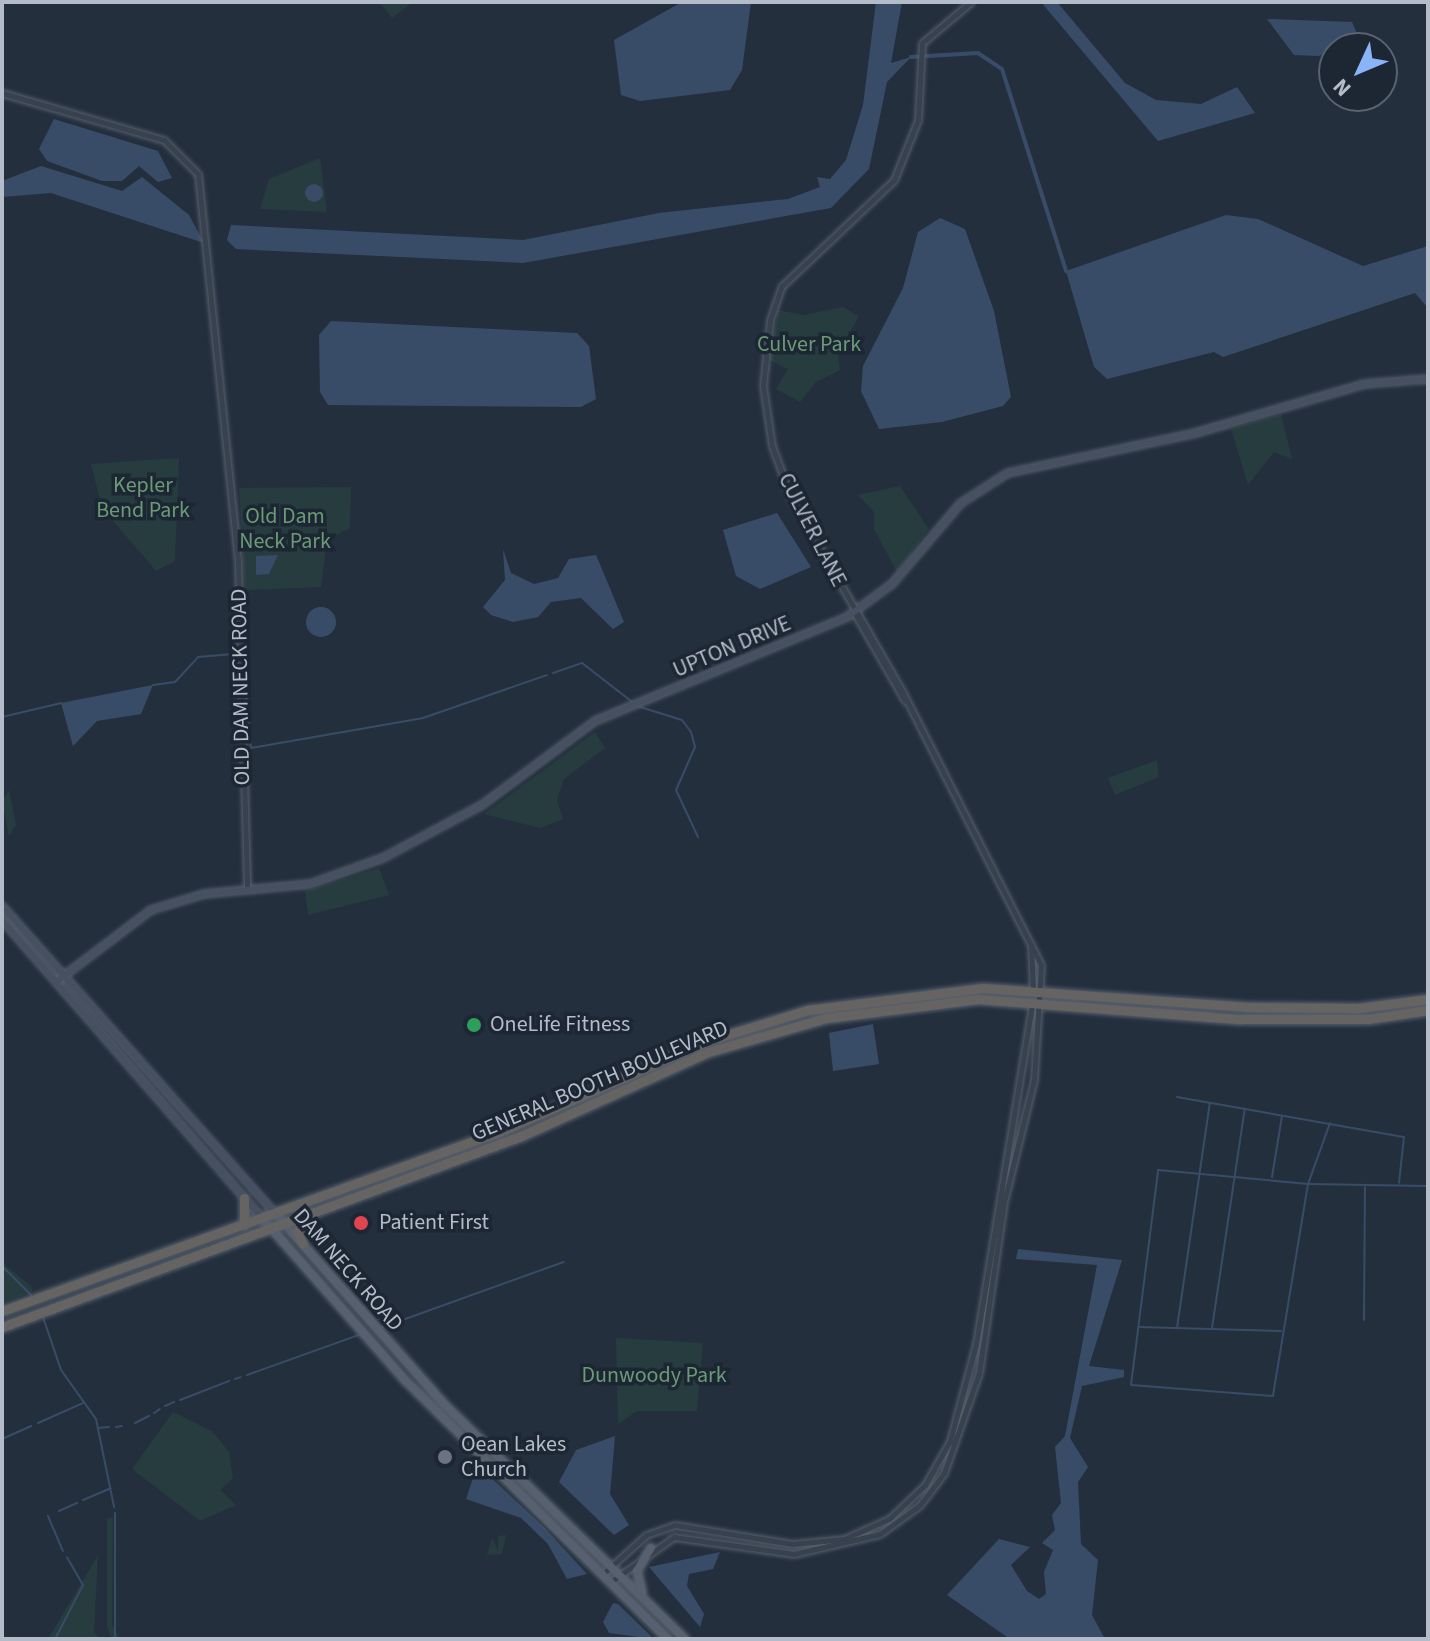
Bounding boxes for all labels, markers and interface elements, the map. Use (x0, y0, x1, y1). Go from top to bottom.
north arrow (1318, 32, 1398, 112)
text: N (1326, 71, 1359, 104)
park label: Culver Park (757, 332, 861, 358)
street label: CULVER LANE (772, 469, 852, 591)
park label: Kepler Bend Park (96, 472, 190, 524)
park label: Old Dam Neck Park (239, 503, 331, 554)
street label: OLD DAM NECK ROAD (226, 588, 256, 786)
street label: UPTON DRIVE (669, 610, 795, 684)
place label: OneLife Fitness (490, 1012, 630, 1038)
street label: GENERAL BOOTH BOULEVARD (468, 1015, 732, 1147)
marker: OneLife Fitness (465, 1016, 483, 1034)
street label: DAM NECK ROAD (288, 1203, 408, 1337)
place label: Patient First (379, 1210, 489, 1236)
marker: Patient First (350, 1212, 372, 1234)
park label: Dunwoody Park (581, 1363, 727, 1389)
place label: Oean Lakes Church (461, 1431, 566, 1482)
marker: Oean Lakes Church (436, 1448, 454, 1466)

